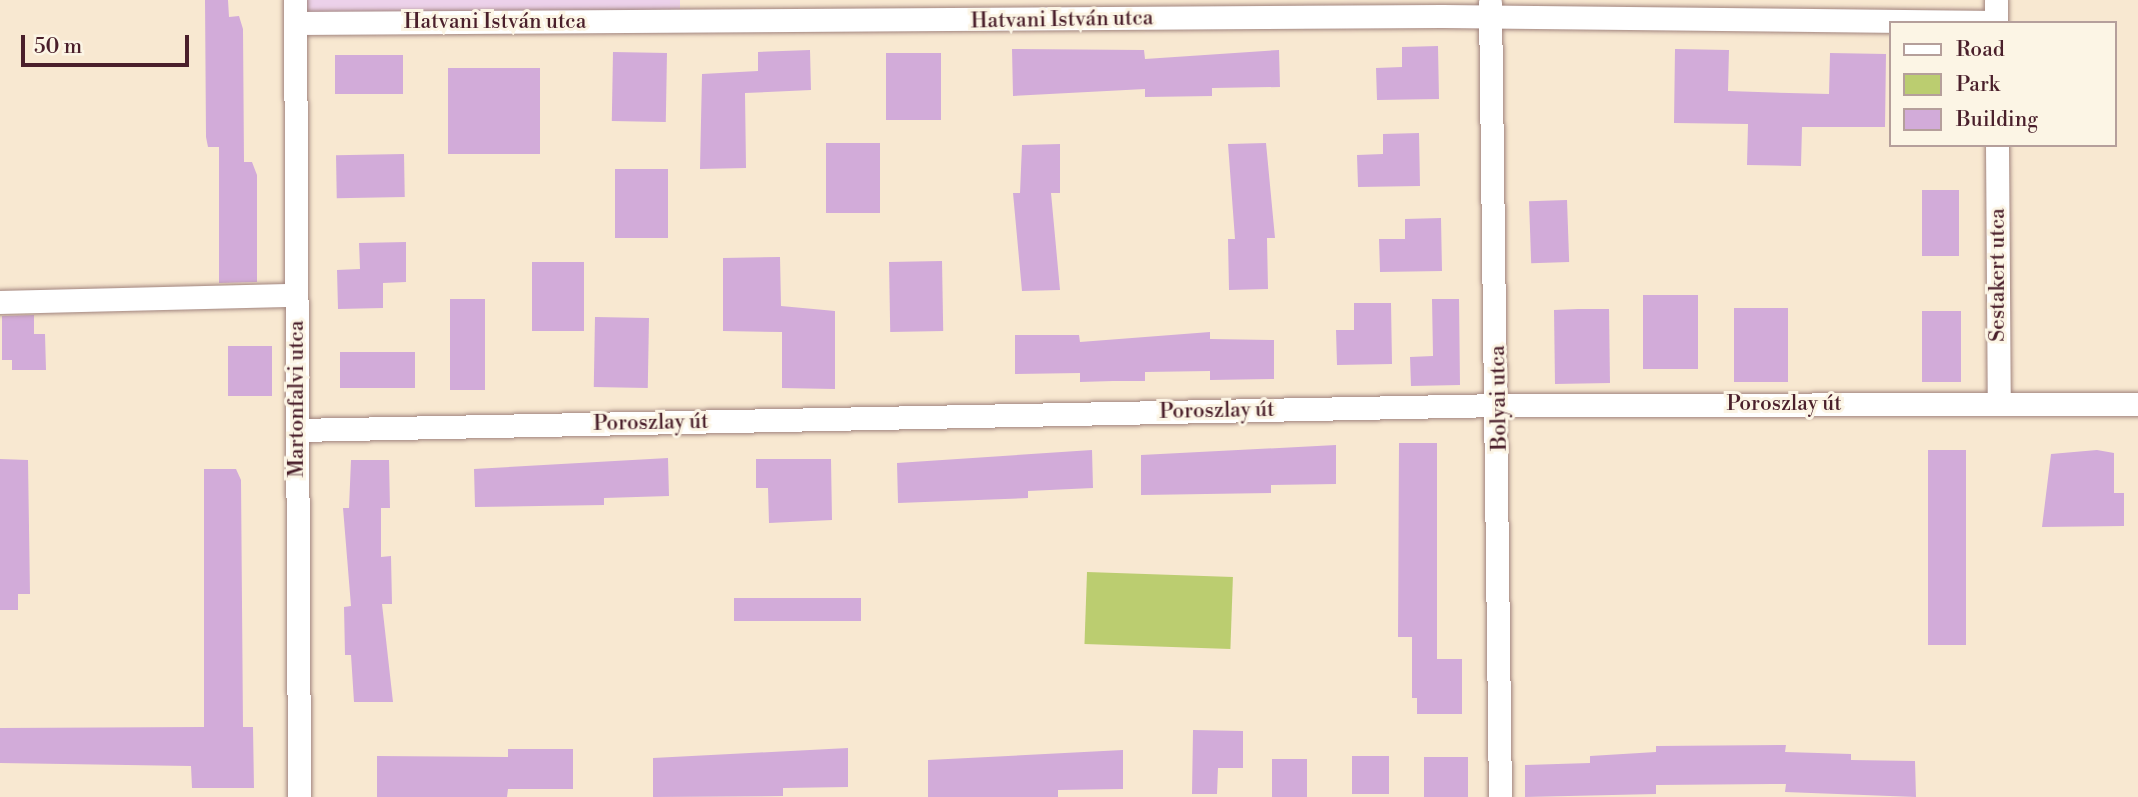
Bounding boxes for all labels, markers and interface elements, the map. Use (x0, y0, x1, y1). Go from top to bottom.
street label: Hatvani István utca (970, 6, 1154, 34)
street label: Hatvani István utca (404, 9, 586, 35)
scale bar (24, 21, 192, 65)
legend (1890, 21, 2117, 147)
text: 50 m (34, 34, 82, 60)
text: Road (1956, 37, 2005, 63)
text: Park (1956, 72, 2000, 98)
text: Building (1956, 107, 2038, 133)
street label: Sestakert utca (1985, 208, 2011, 342)
street label: Martonfalvi utca (284, 320, 310, 478)
street label: Bolyai utca (1485, 345, 1513, 451)
street label: Poroszlay út (1726, 391, 1842, 417)
street label: Poroszlay út (1159, 397, 1275, 425)
street label: Poroszlay út (593, 409, 709, 437)

